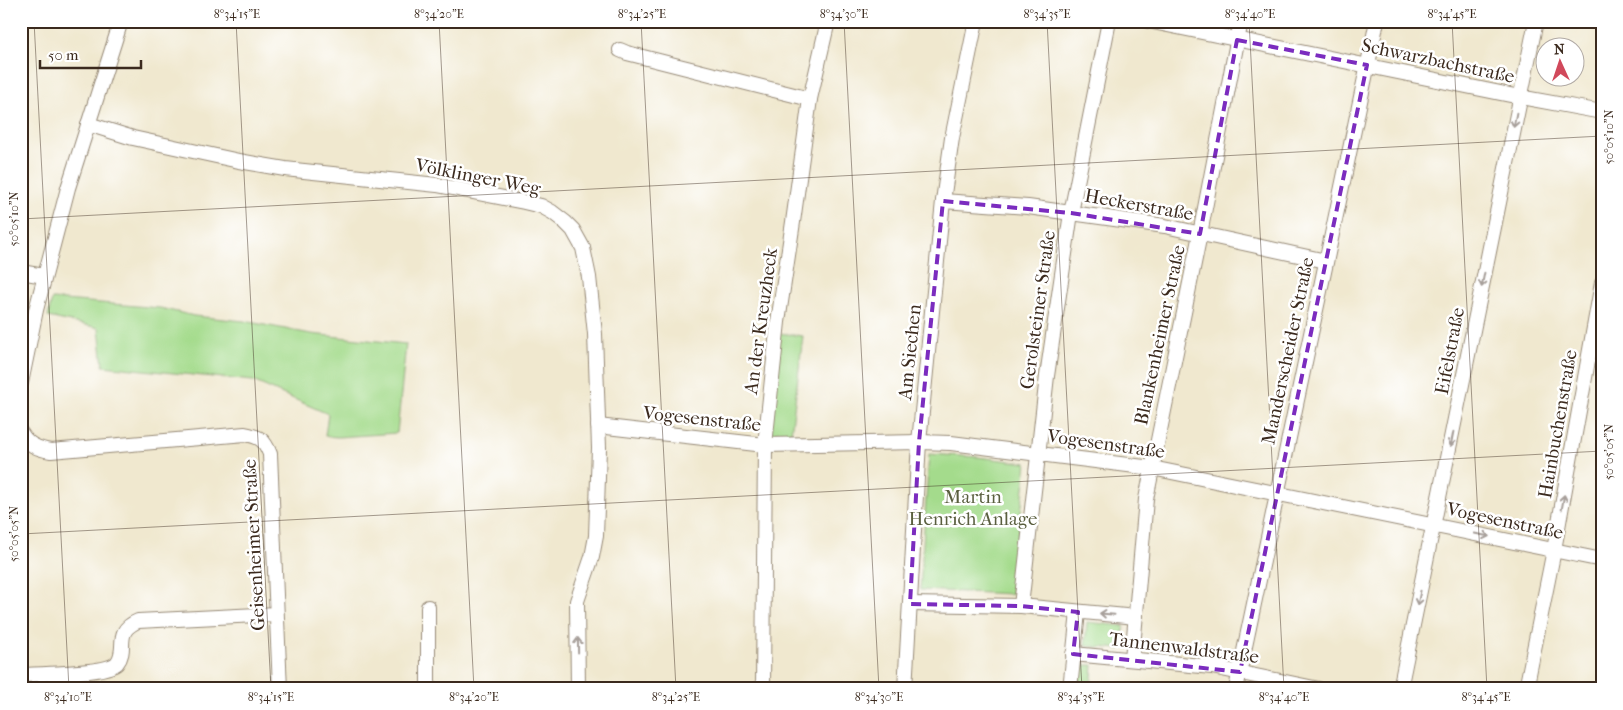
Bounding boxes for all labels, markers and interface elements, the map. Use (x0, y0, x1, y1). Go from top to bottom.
text: 8°34'15"E (214, 7, 260, 21)
text: 8°34'20"E (414, 7, 464, 21)
text: 8°34'25"E (618, 7, 666, 21)
text: 8°34'30"E (820, 7, 868, 21)
text: 8°34'35"E (1023, 7, 1071, 21)
text: 8°34'40"E (1225, 7, 1275, 21)
text: 8°34'45"E (1428, 7, 1476, 21)
street label: Schwarzbachstraße (1360, 34, 1516, 88)
scale bar (40, 38, 141, 70)
north arrow (1536, 38, 1586, 88)
text: N (1554, 41, 1565, 58)
text: 50 m (48, 46, 79, 64)
text: 50°05'10"N (1602, 109, 1616, 165)
one-way arrow (1510, 112, 1520, 128)
street label: Völklinger Weg (413, 154, 543, 200)
street label: Heckerstraße (1083, 185, 1195, 225)
text: 50°05'10"N (7, 191, 21, 247)
street label: Gerolsteiner Straße (1016, 229, 1060, 391)
street label: Blankenheimer Straße (1130, 243, 1190, 427)
street label: An der Kreuzheck (740, 246, 782, 397)
street label: Manderscheider Straße (1257, 255, 1319, 447)
one-way arrow (1478, 271, 1488, 287)
street label: Am Siechen (894, 303, 926, 402)
street label: Eifelstraße (1431, 306, 1469, 396)
street label: Hainbuchenstraße (1534, 348, 1582, 500)
street label: Vogesenstraße (641, 402, 762, 436)
text: 50°05'05"N (1602, 424, 1616, 480)
street label: Vogesenstraße (1045, 425, 1166, 463)
one-way arrow (1446, 431, 1456, 447)
street label: Geisenheimer Straße (239, 459, 269, 631)
park label: Martin Henrich Anlage (909, 486, 1037, 530)
one-way arrow (1558, 495, 1568, 511)
street label: Vogesenstraße (1444, 498, 1565, 544)
text: 50°05'05"N (7, 506, 21, 562)
one-way arrow (1474, 531, 1490, 540)
one-way arrow (1414, 590, 1423, 606)
one-way arrow (1099, 610, 1115, 619)
street label: Tannenwaldstraße (1108, 628, 1260, 668)
one-way arrow (573, 637, 583, 654)
text: 8°34'10"E (44, 690, 92, 704)
text: 8°34'15"E (248, 690, 294, 704)
text: 8°34'20"E (449, 690, 499, 704)
text: 8°34'25"E (652, 690, 700, 704)
text: 8°34'30"E (855, 690, 903, 704)
text: 8°34'35"E (1057, 690, 1105, 704)
text: 8°34'40"E (1259, 690, 1309, 704)
text: 8°34'45"E (1462, 690, 1510, 704)

